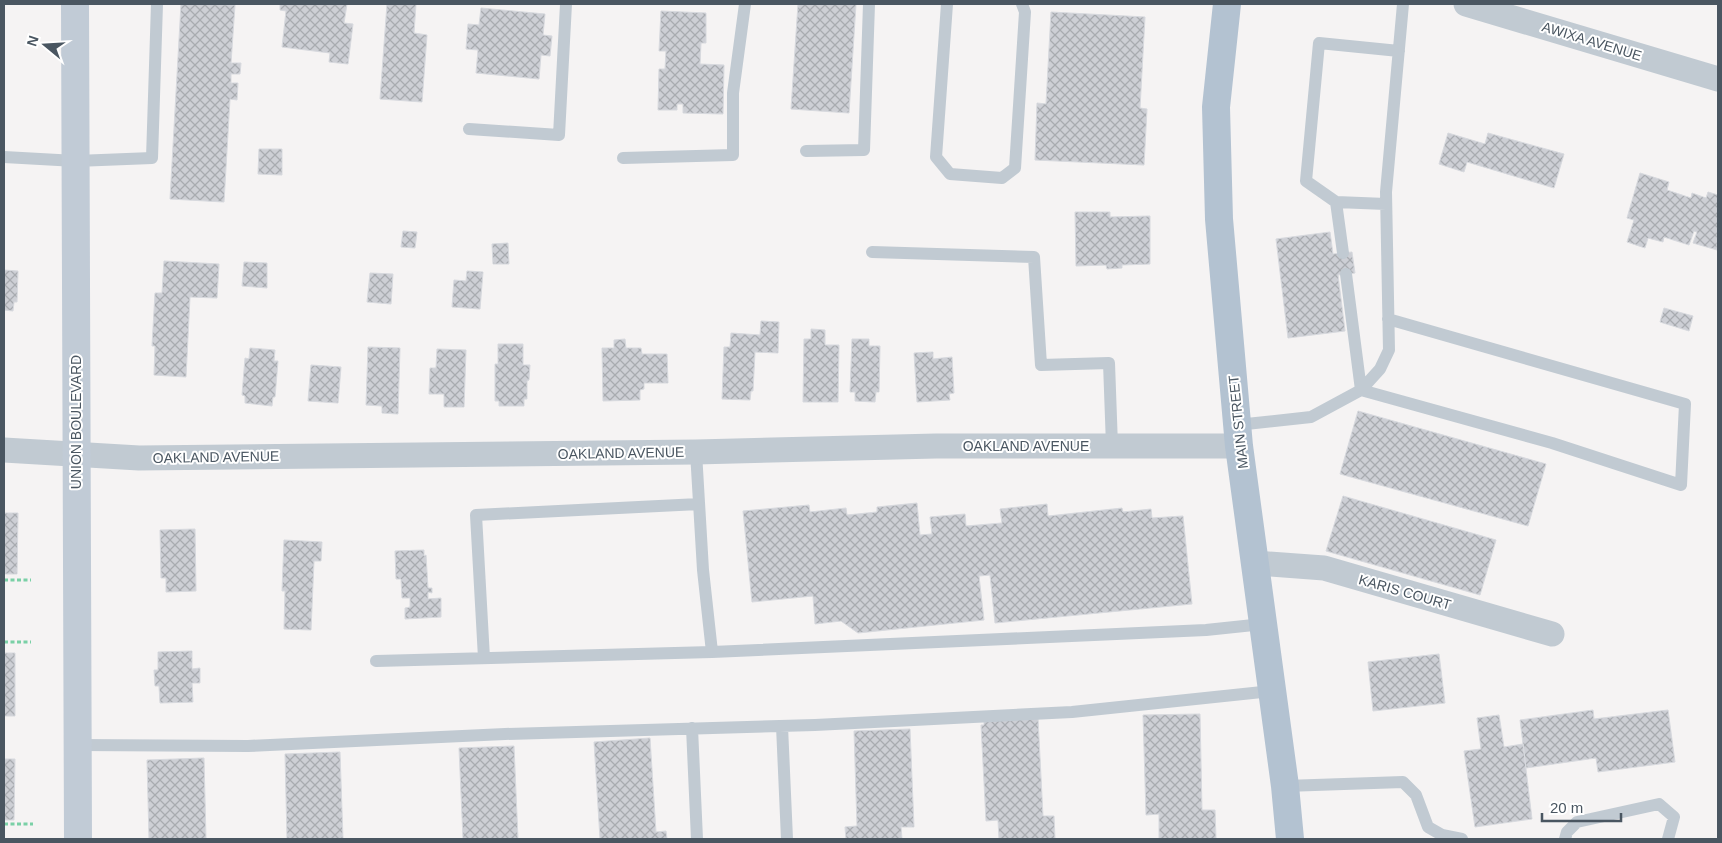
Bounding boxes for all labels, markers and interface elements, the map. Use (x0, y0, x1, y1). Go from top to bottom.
street label: AWIXA AVENUE (1540, 18, 1644, 64)
north arrow (20, 20, 70, 70)
text: N (23, 34, 42, 48)
street label: UNION BOULEVARD (68, 355, 84, 489)
street label: MAIN STREET (1225, 374, 1251, 470)
street label: OAKLAND AVENUE (963, 438, 1089, 454)
street label: OAKLAND AVENUE (558, 444, 684, 462)
street label: OAKLAND AVENUE (153, 448, 279, 466)
street label: KARIS COURT (1357, 571, 1453, 613)
scale bar (1542, 790, 1621, 822)
text: 20 m (1550, 799, 1583, 816)

